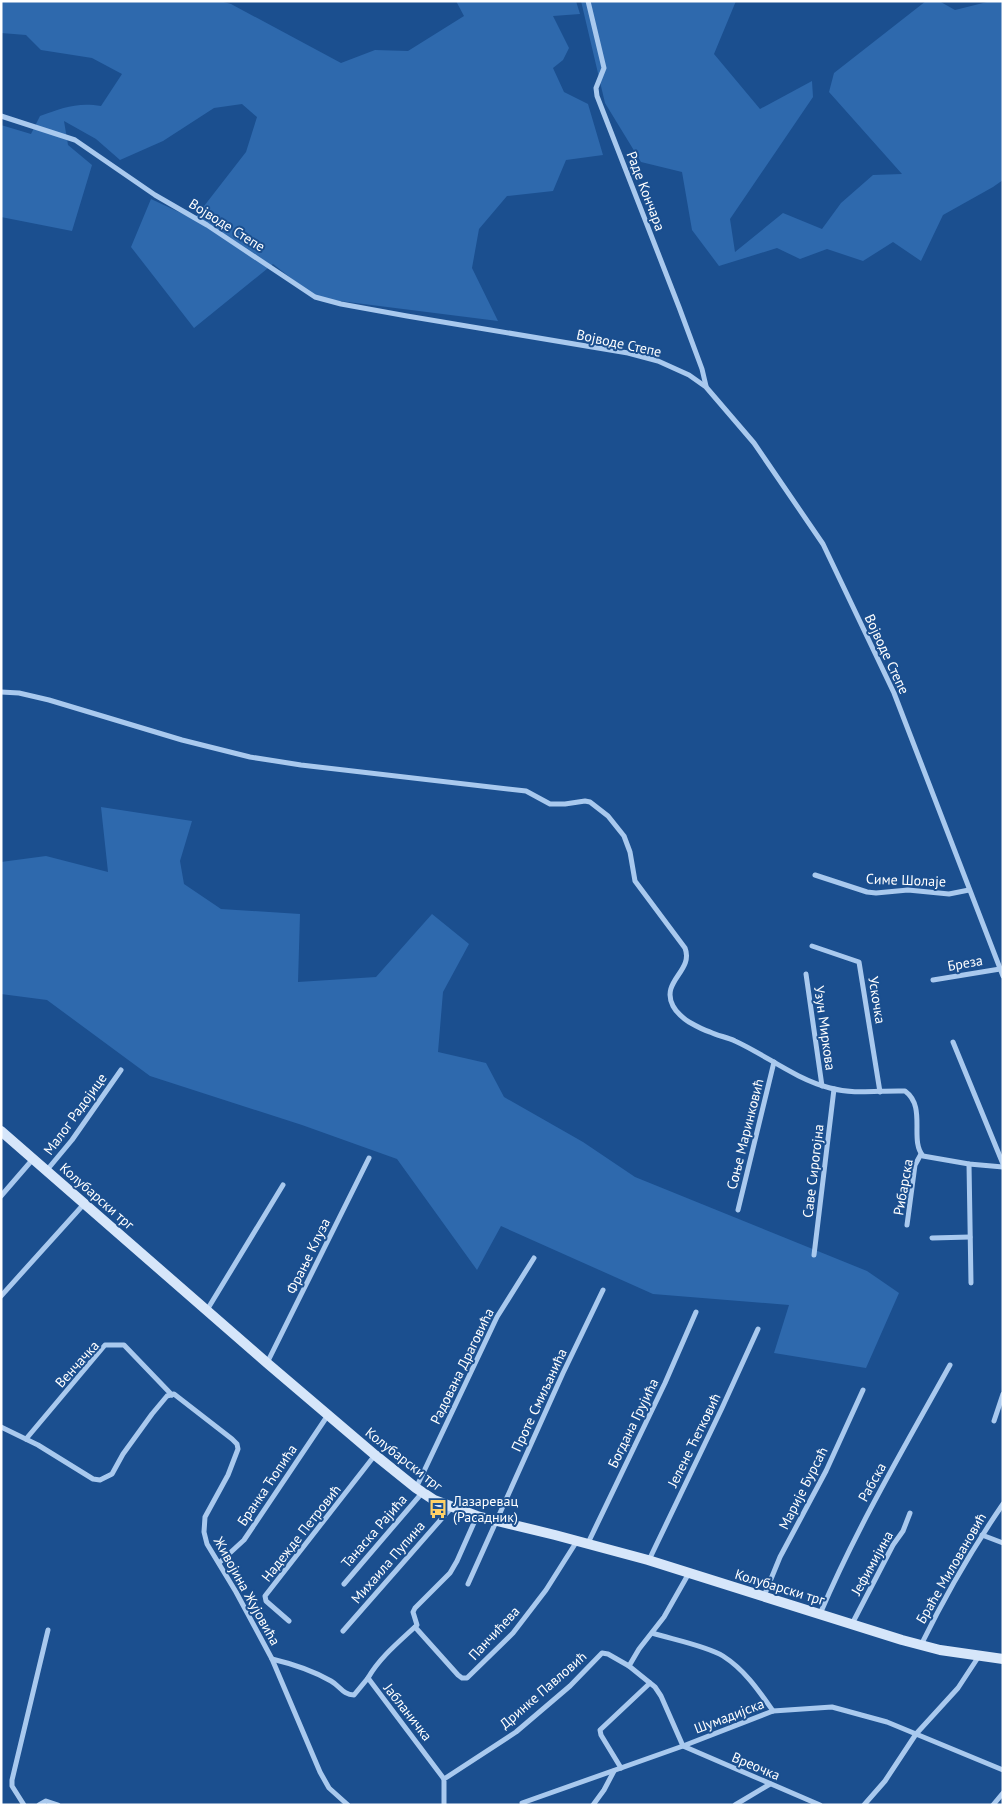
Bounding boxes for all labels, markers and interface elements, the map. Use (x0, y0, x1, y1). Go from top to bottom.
street label: Раде Кончара (623, 149, 669, 233)
street label: Војводе Степе (186, 194, 268, 256)
street label: Војводе Степе (575, 325, 663, 361)
street label: Војводе Степе (861, 611, 913, 697)
street label: Симе Шолаје (866, 870, 946, 890)
street label: Бреза (946, 951, 984, 975)
street label: Ускочка (864, 975, 890, 1025)
street label: Узун Миркова (810, 985, 840, 1072)
street label: Малог Радојице (39, 1070, 111, 1158)
street label: Соње Маринковић (723, 1077, 767, 1191)
street label: Саве Сирогојна (798, 1123, 828, 1219)
street label: Рибарска (889, 1157, 917, 1217)
street label: Колубарски трг (56, 1159, 139, 1234)
street label: Фрање Клуза (282, 1215, 334, 1297)
street label: Радована Драговића (426, 1305, 498, 1427)
street label: Венчачка (51, 1337, 103, 1391)
street label: Проте Смиљанића (507, 1345, 571, 1455)
street label: Богдана Грујића (604, 1375, 662, 1471)
street label: Јелене Ћетковић (663, 1390, 725, 1491)
street label: Колубарски трг (362, 1423, 447, 1495)
street label: Бранка Ћопића (233, 1441, 301, 1529)
street label: Марије Бурсаћ (774, 1444, 832, 1532)
street label: Рабска (854, 1459, 890, 1505)
street label: Надежде Петровић (257, 1481, 345, 1585)
street label: Танаска Рајића (337, 1490, 411, 1571)
place label: Лазаревац (Расадник) (452, 1492, 518, 1526)
bus stop icon: Лазаревац (Расадник) (427, 1498, 449, 1520)
street label: Браће Миловановић (912, 1509, 990, 1627)
street label: Михаила Пупина (347, 1517, 429, 1607)
street label: Јефимијина (846, 1528, 897, 1599)
street label: Живојина Жујовића (209, 1533, 284, 1648)
street label: Колубарски трг (733, 1565, 828, 1609)
street label: Панчићева (465, 1602, 523, 1664)
street label: Дринке Павловић (496, 1647, 590, 1733)
street label: Јабланичка (379, 1679, 436, 1744)
street label: Шумадијска (691, 1694, 767, 1738)
street label: Вреочка (729, 1748, 783, 1784)

